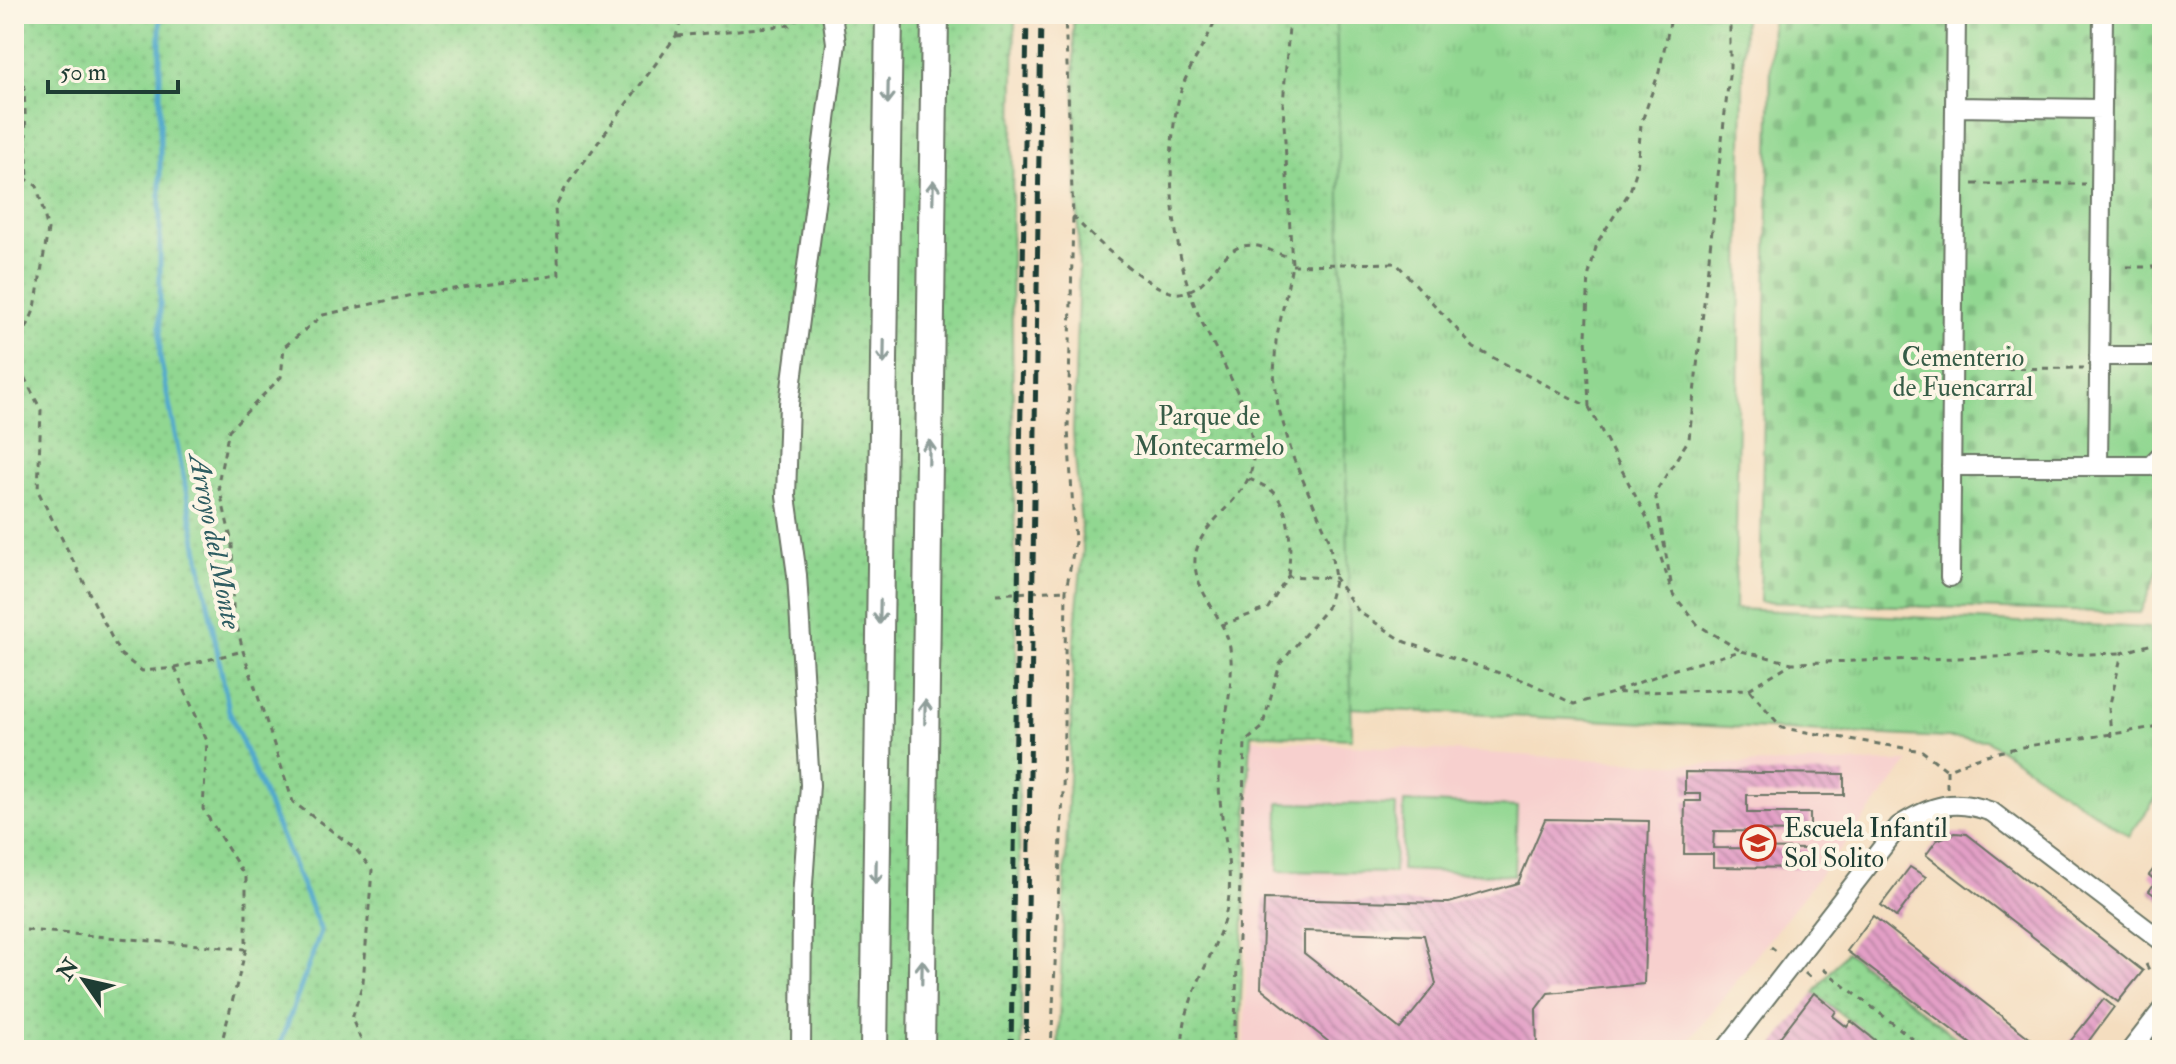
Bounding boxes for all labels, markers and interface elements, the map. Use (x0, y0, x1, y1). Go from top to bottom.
scale bar (48, 44, 178, 94)
text: 50 m (60, 57, 107, 88)
one-way arrow (880, 78, 895, 105)
one-way arrow (925, 179, 940, 206)
one-way arrow (876, 338, 892, 365)
park label: Cementerio de Fuencarral (1893, 342, 2034, 404)
park label: Parque de Montecarmelo (1134, 401, 1284, 463)
one-way arrow (921, 439, 937, 466)
water label: Arroyo del Monte (180, 448, 249, 633)
one-way arrow (872, 598, 888, 625)
one-way arrow (918, 699, 933, 726)
place label: Escuela Infantil Sol Solito (1784, 813, 1948, 875)
school or university icon: Escuela Infantil Sol Solito (1739, 824, 1777, 862)
one-way arrow (868, 858, 884, 885)
north arrow (44, 940, 124, 1020)
text: N (51, 953, 86, 986)
one-way arrow (914, 959, 930, 986)

